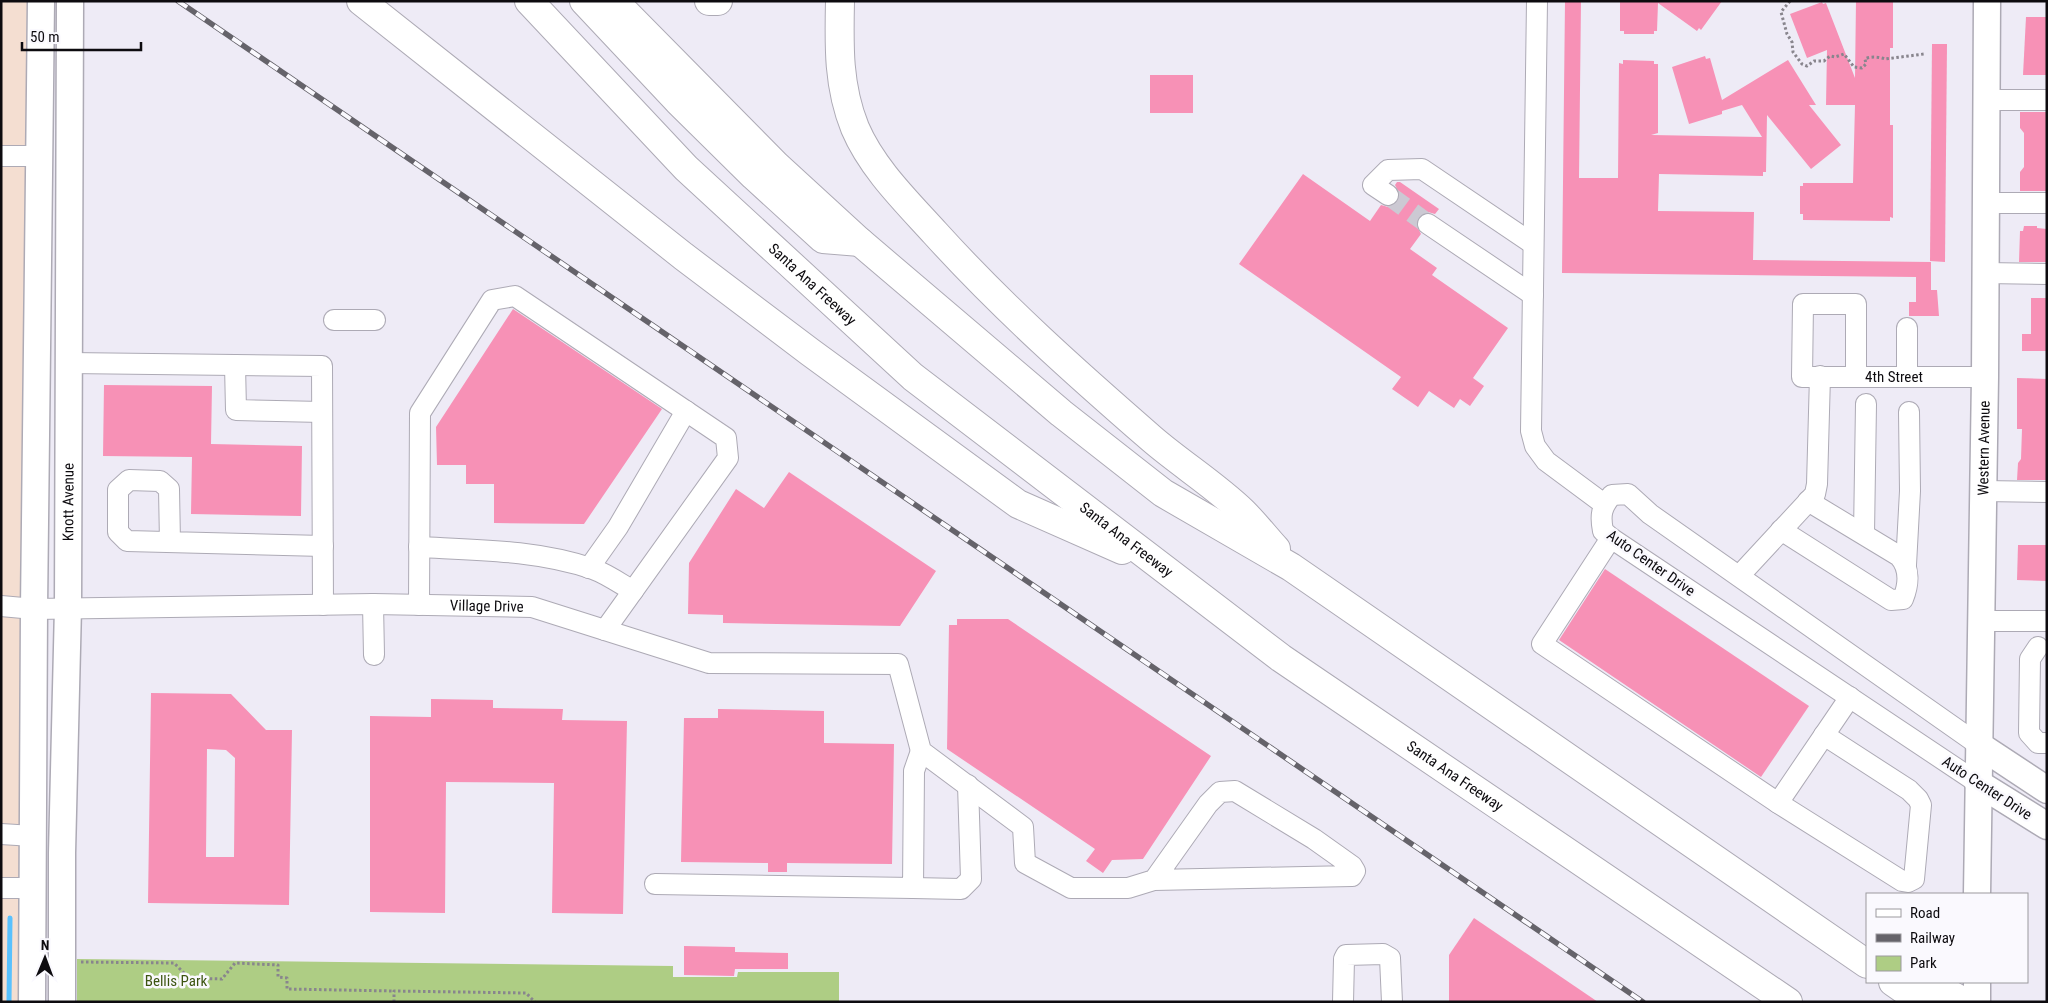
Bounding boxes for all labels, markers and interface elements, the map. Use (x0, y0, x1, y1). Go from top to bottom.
scale bar (22, 20, 141, 52)
text: 50 m (30, 28, 60, 46)
street label: Santa Ana Freeway (765, 240, 860, 329)
street label: 4th Street (1865, 368, 1923, 386)
street label: Western Avenue (1974, 400, 1994, 496)
street label: Knott Avenue (59, 463, 77, 541)
street label: Santa Ana Freeway (1076, 498, 1176, 581)
street label: Auto Center Drive (1604, 526, 1698, 600)
street label: Village Drive (450, 596, 524, 616)
street label: Santa Ana Freeway (1403, 737, 1507, 815)
street label: Auto Center Drive (1939, 752, 2035, 824)
legend (1866, 893, 2028, 983)
text: Road (1910, 904, 1940, 922)
text: Railway (1910, 929, 1955, 947)
north arrow (20, 933, 70, 983)
text: N (41, 937, 50, 953)
text: Park (1910, 954, 1937, 972)
park label: Bellis Park (145, 972, 208, 990)

